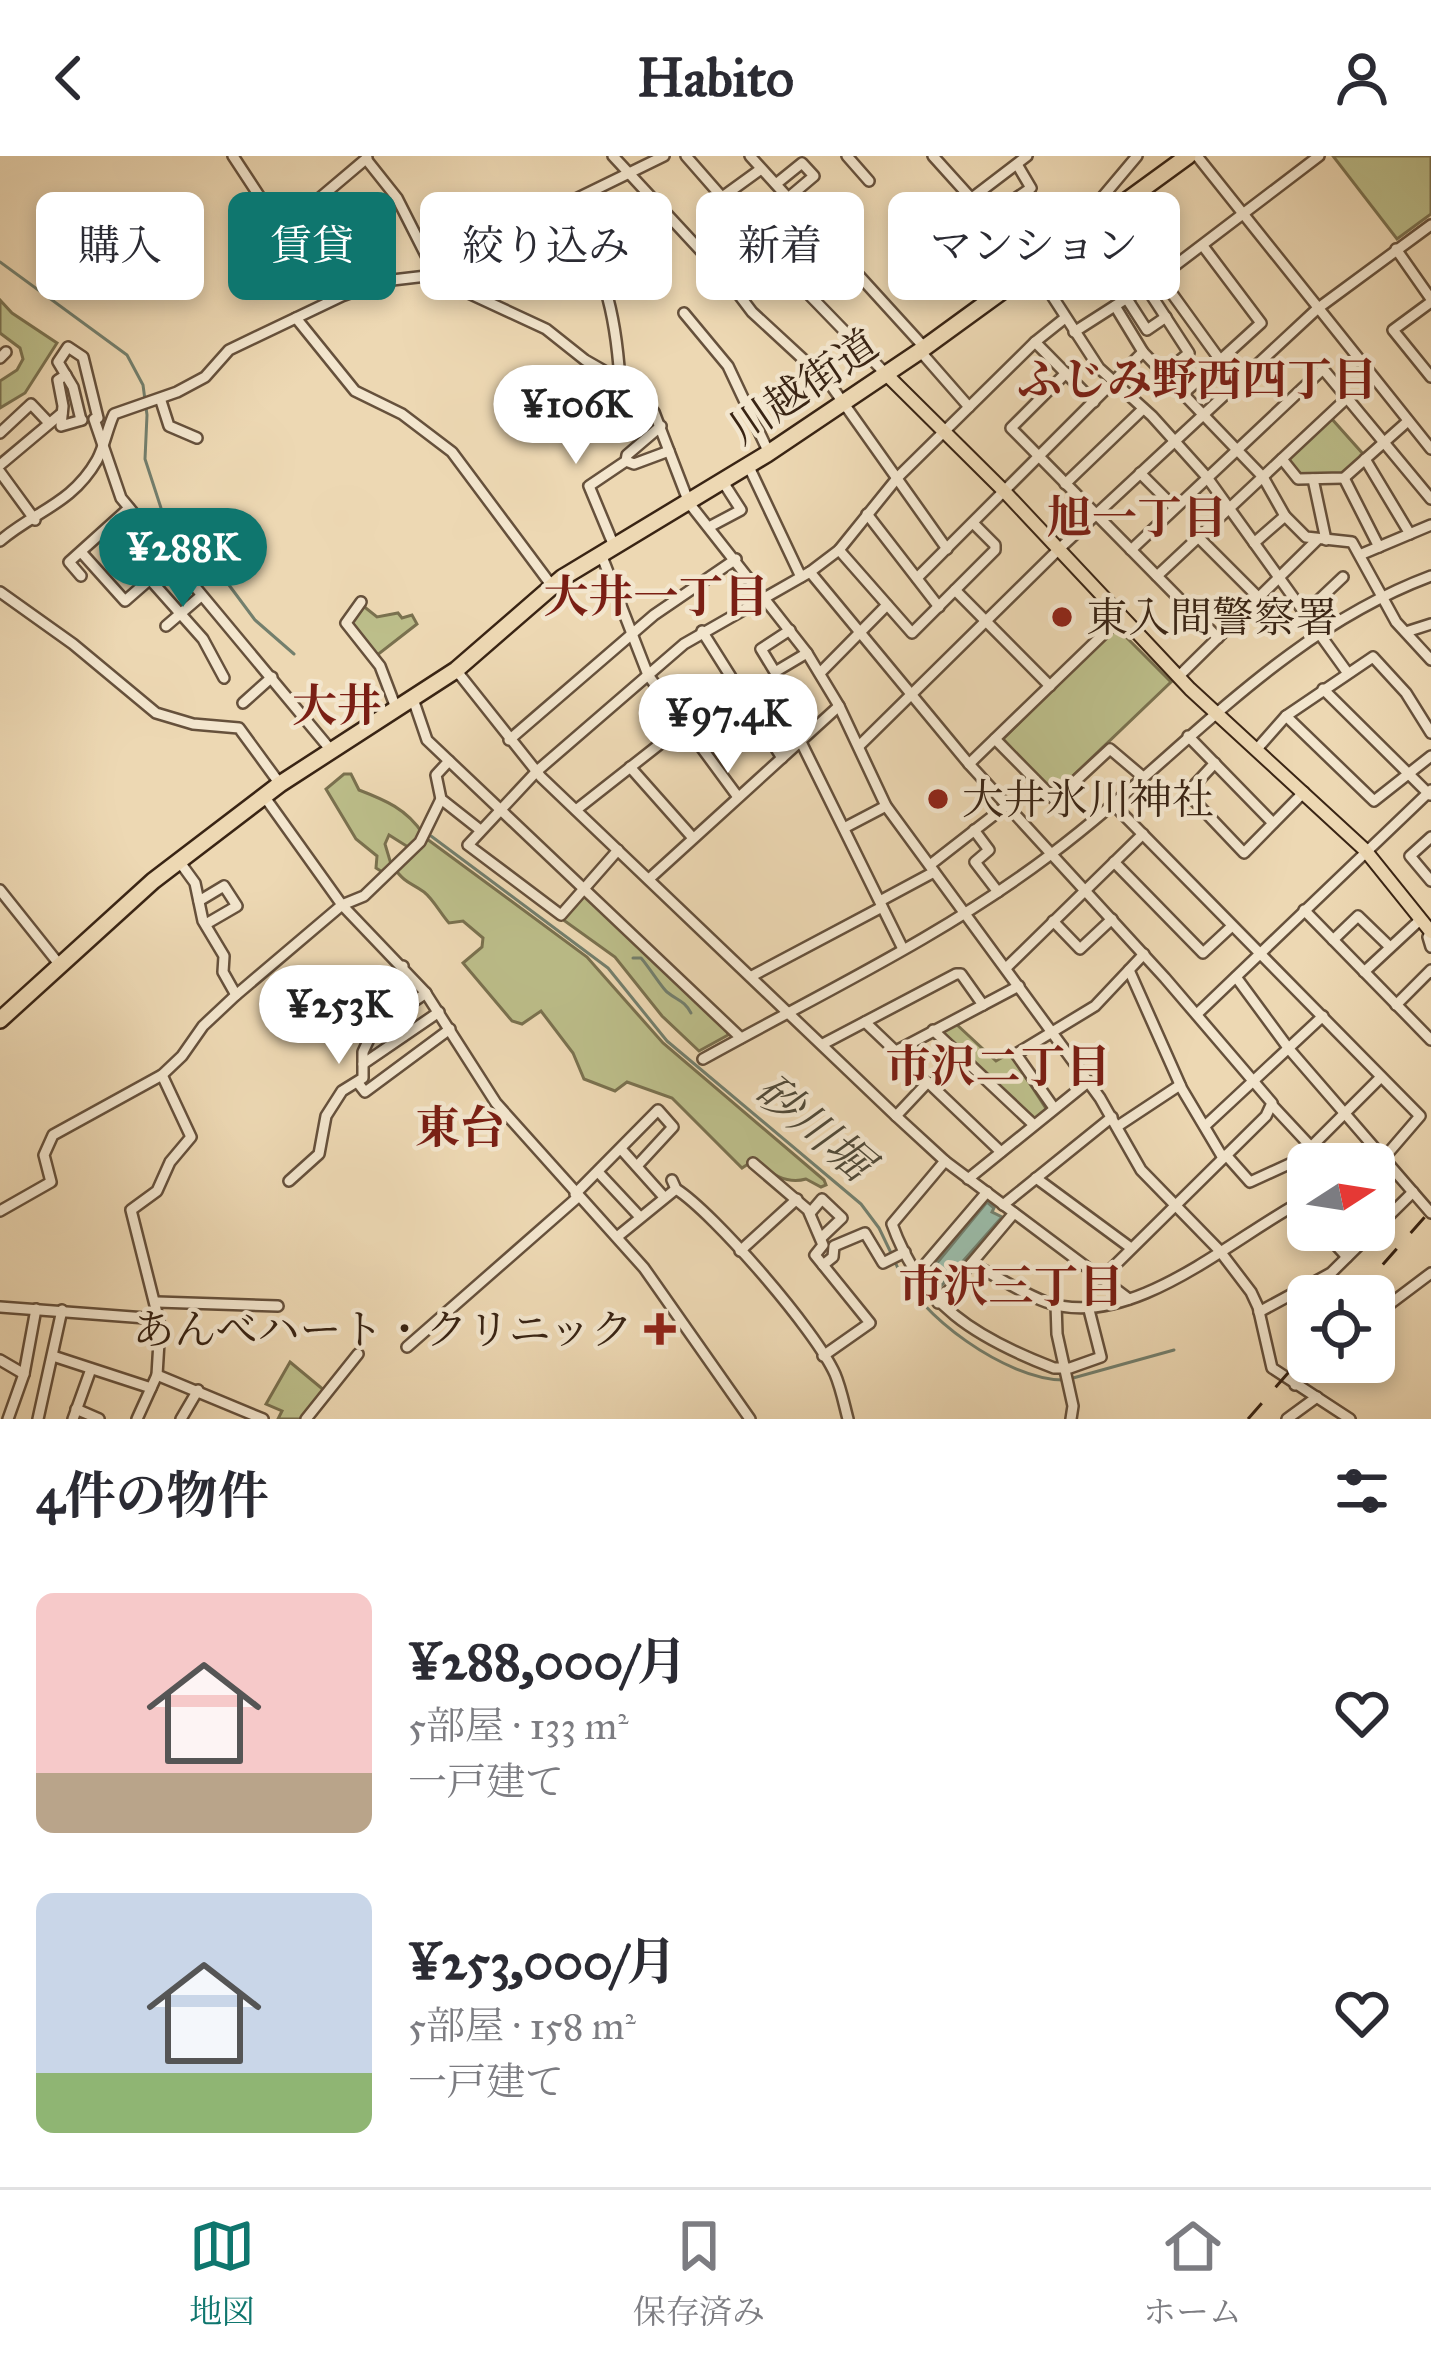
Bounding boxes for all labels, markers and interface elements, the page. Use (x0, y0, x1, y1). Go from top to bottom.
icon: back (36, 45, 102, 111)
text: Habito (637, 45, 794, 111)
icon: person (1329, 45, 1395, 111)
chip: 購入 (36, 192, 204, 300)
chip: 賃貸 (228, 192, 396, 300)
chip: 絞り込み (420, 192, 672, 300)
chip: 新着 (696, 192, 864, 300)
chip: マンション (888, 192, 1180, 300)
street label: 川越街道 (719, 318, 888, 455)
district label: ふじみ野西四丁目 (1017, 352, 1377, 407)
pin: ¥106K (492, 365, 660, 467)
text: ¥106K (520, 380, 632, 428)
district label: 旭一丁目 (1047, 490, 1227, 545)
pin: ¥288K (99, 508, 267, 610)
text: ¥288K (126, 523, 240, 571)
district label: 大井一丁目 (543, 569, 769, 624)
place label: 東入間警察署 (1086, 592, 1338, 644)
marker: 東入間警察署 (1049, 604, 1075, 630)
pin: ¥97.4K (630, 674, 826, 776)
district label: 大井 (292, 678, 382, 733)
text: ¥97.4K (666, 689, 790, 737)
place label: 大井氷川神社 (962, 774, 1214, 826)
marker: 大井氷川神社 (925, 786, 951, 812)
pin: ¥253K (255, 965, 423, 1067)
text: ¥253K (286, 980, 392, 1028)
district label: 市沢二丁目 (885, 1039, 1111, 1094)
water label: 砂川堀 (744, 1062, 888, 1195)
district label: 東台 (415, 1100, 505, 1155)
north arrow (1287, 1143, 1395, 1251)
map controls (1287, 1143, 1395, 1383)
district label: 市沢三丁目 (898, 1259, 1124, 1314)
button: locate (1287, 1275, 1395, 1383)
place label: あんべハート・クリニック (132, 1304, 633, 1356)
marker: あんべハート・クリニック (644, 1313, 676, 1345)
icon: filters (1329, 1458, 1395, 1524)
text: 4件の物件 (36, 1465, 268, 1527)
text: ¥288,000/月 (408, 1631, 688, 1693)
icon: home (132, 1641, 276, 1785)
icon: heart (1329, 1680, 1395, 1746)
text: 5部屋 · 133 m² (408, 1702, 629, 1750)
text: 一戸建て (408, 1758, 564, 1806)
text: ¥253,000/月 (408, 1931, 677, 1993)
icon: home (132, 1941, 276, 2085)
icon: heart (1329, 1980, 1395, 2046)
text: 5部屋 · 158 m² (408, 2002, 636, 2050)
text: 一戸建て (408, 2058, 564, 2106)
tab: 地図 (189, 2213, 255, 2332)
tab: 保存済み (633, 2213, 765, 2332)
tab: ホーム (1143, 2213, 1242, 2332)

